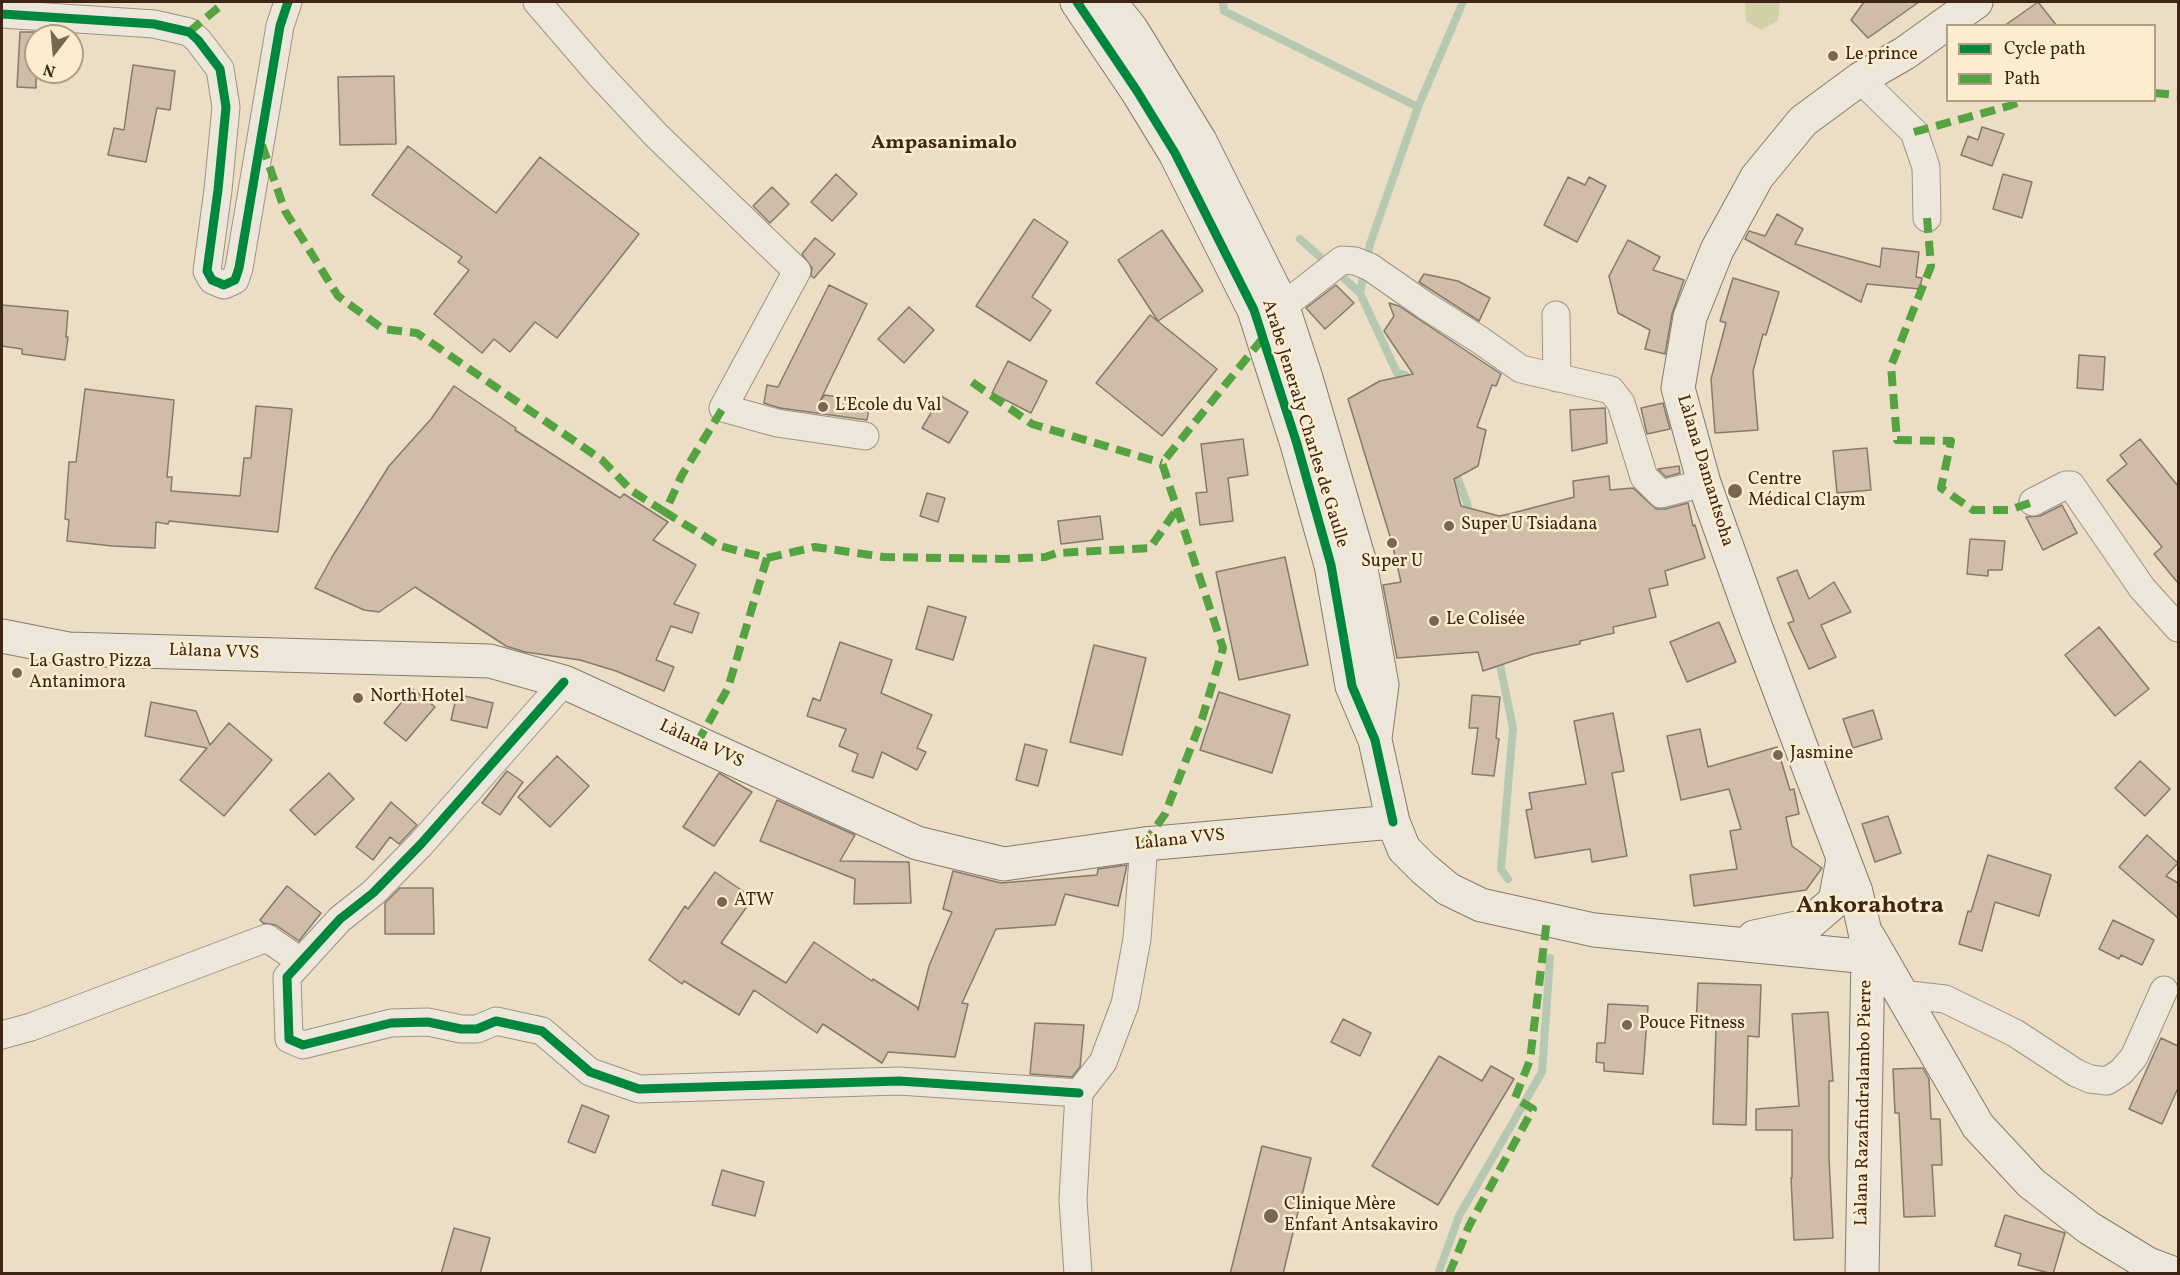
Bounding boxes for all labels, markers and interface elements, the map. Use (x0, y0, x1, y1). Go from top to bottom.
north arrow (24, 24, 84, 84)
legend (1946, 24, 2156, 102)
text: Cycle path (2004, 37, 2086, 62)
place label: Le prince (1845, 45, 1918, 67)
marker: Le prince (1826, 49, 1840, 63)
text: N (41, 57, 58, 82)
text: Path (2004, 67, 2040, 92)
district label: Ampasanimalo (871, 132, 1017, 156)
street label: Arabe Jeneraly Charles de Gaulle (1256, 297, 1352, 551)
street label: Làlana Damantsoha (1671, 393, 1737, 549)
place label: L'Ecole du Val (835, 396, 941, 418)
marker: L'Ecole du Val (816, 400, 830, 414)
place label: Centre Médical Claym (1748, 470, 1866, 512)
marker: Centre Médical Claym (1726, 482, 1744, 500)
place label: Super U Tsiadana (1461, 515, 1597, 537)
marker: Super U Tsiadana (1442, 519, 1456, 533)
marker: Super U (1385, 536, 1399, 550)
place label: Super U (1361, 552, 1423, 574)
place label: Le Colisée (1446, 610, 1525, 632)
marker: Le Colisée (1427, 614, 1441, 628)
street label: Làlana VVS (168, 641, 260, 665)
place label: La Gastro Pizza Antanimora (29, 652, 151, 694)
marker: La Gastro Pizza Antanimora (10, 666, 24, 680)
place label: North Hotel (370, 687, 464, 709)
marker: North Hotel (351, 691, 365, 705)
street label: Làlana VVS (655, 716, 747, 774)
place label: Jasmine (1790, 744, 1853, 766)
marker: Jasmine (1771, 748, 1785, 762)
street label: Làlana VVS (1134, 826, 1226, 856)
place label: ATW (734, 891, 774, 913)
district label: Ankorahotra (1796, 894, 1944, 922)
marker: ATW (715, 895, 729, 909)
street label: Làlana Razafindralambo Pierre (1852, 980, 1878, 1226)
place label: Pouce Fitness (1639, 1014, 1745, 1036)
marker: Pouce Fitness (1620, 1018, 1634, 1032)
place label: Clinique Mère Enfant Antsakaviro (1284, 1195, 1438, 1238)
marker: Clinique Mère Enfant Antsakaviro (1262, 1207, 1280, 1225)

